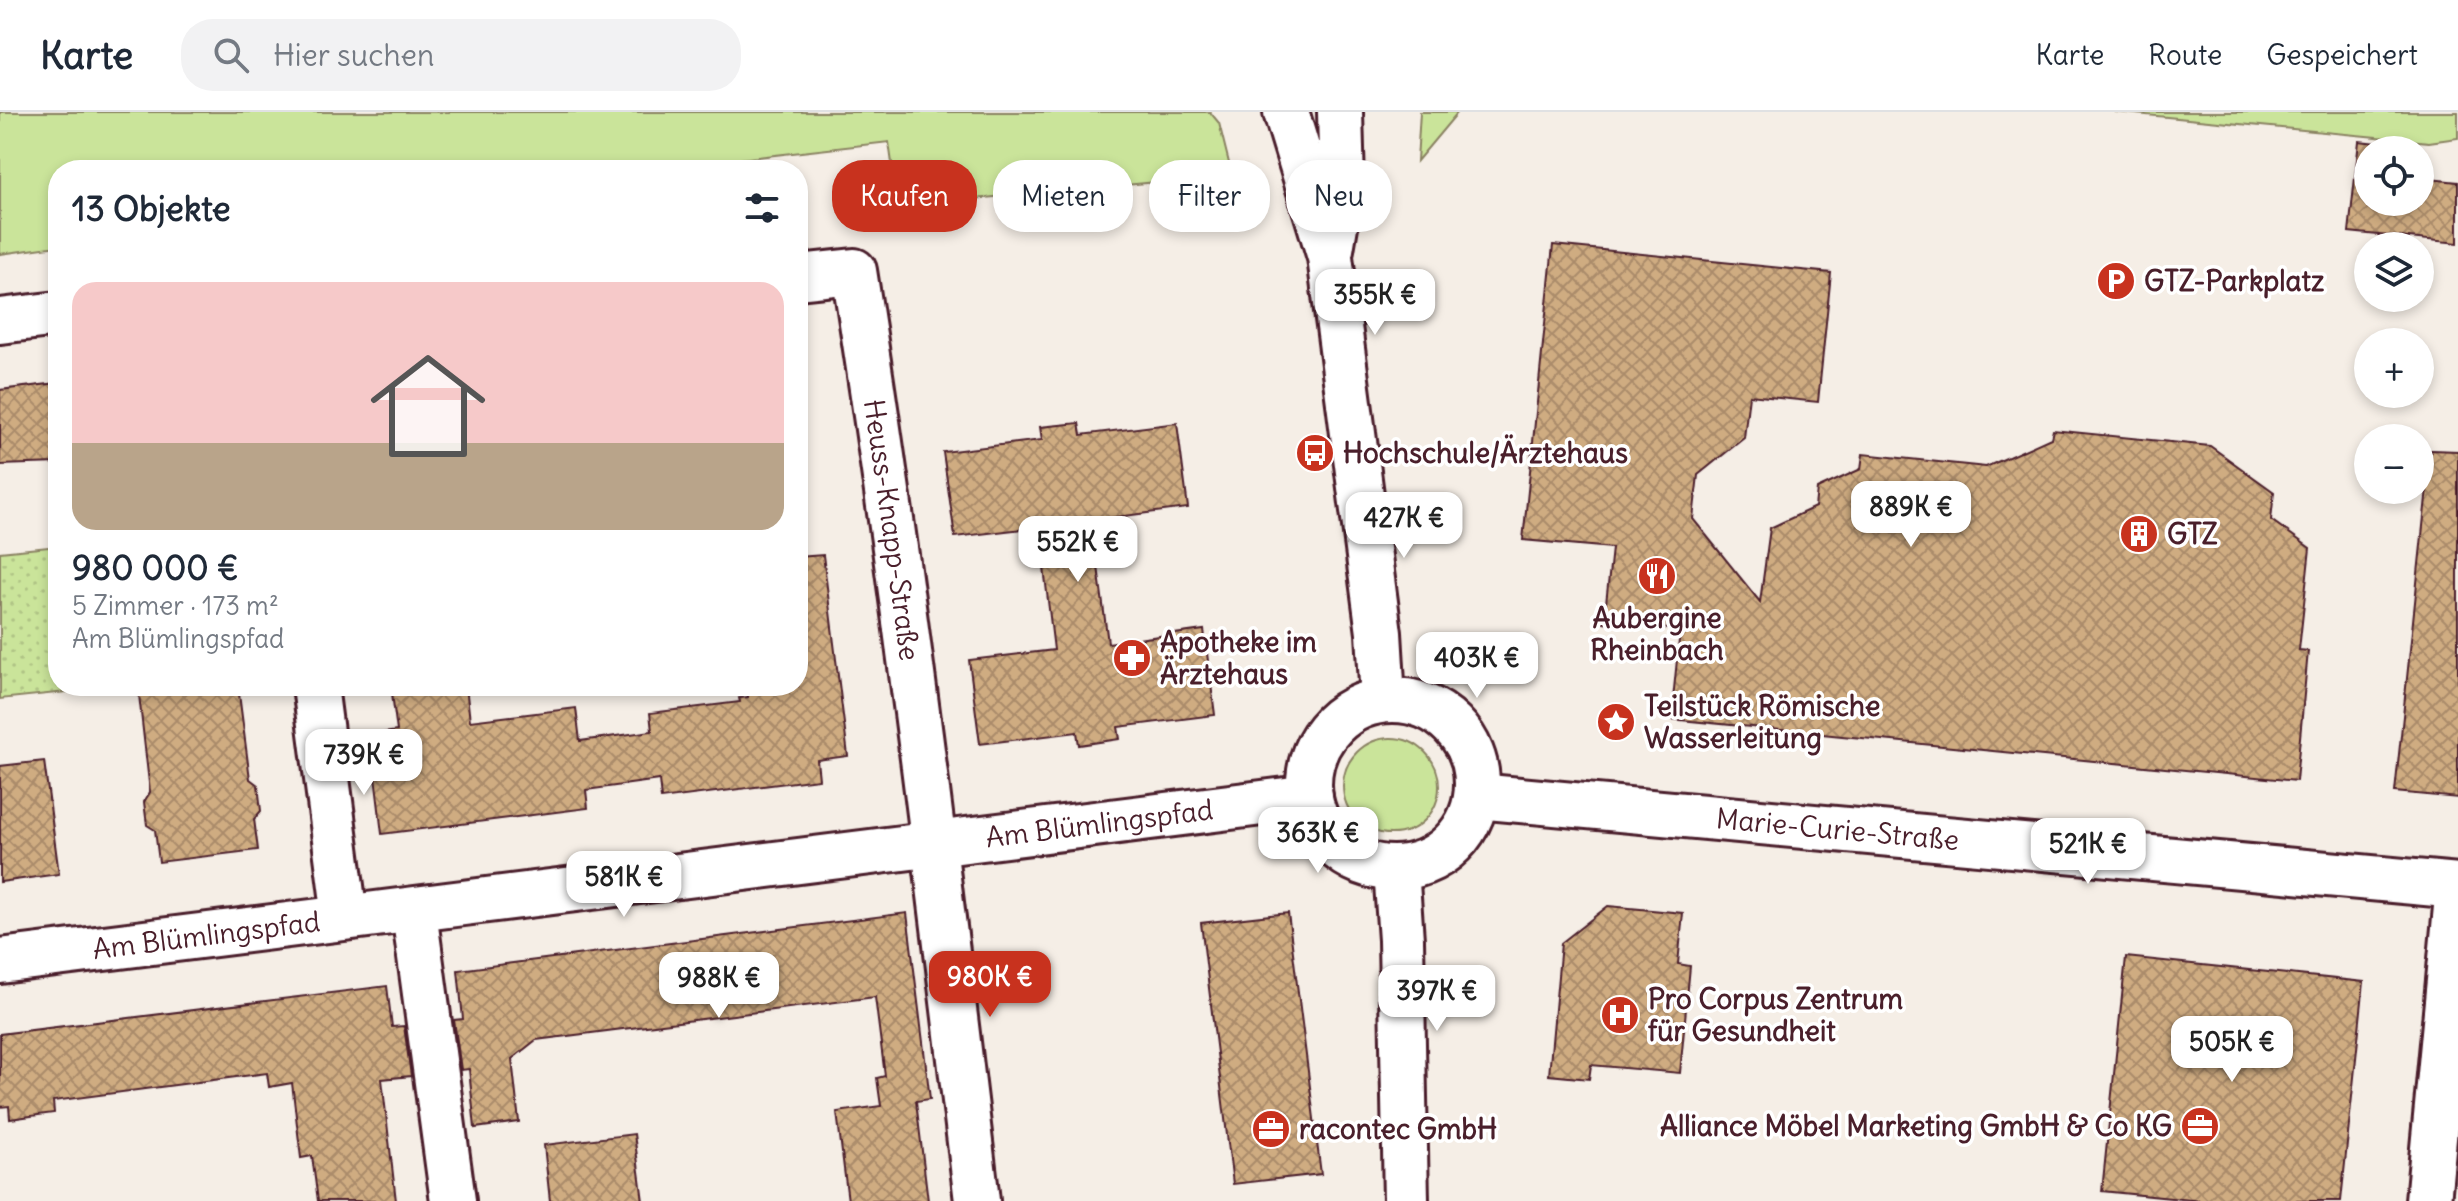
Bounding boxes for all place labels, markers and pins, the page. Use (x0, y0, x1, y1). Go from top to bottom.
parking icon: GTZ-Parkplatz (2095, 260, 2137, 302)
place label: GTZ-Parkplatz (2144, 263, 2324, 299)
pin: 355K € (1310, 269, 1440, 337)
bus stop icon: Hochschule/Ärztehaus (1294, 432, 1336, 474)
place label: Hochschule/Ärztehaus (1343, 434, 1628, 471)
pin: 889K € (1846, 481, 1976, 549)
pin: 427K € (1339, 492, 1469, 560)
building icon: GTZ (2118, 513, 2160, 555)
pin: 552K € (1013, 516, 1143, 584)
place label: GTZ (2167, 516, 2218, 552)
restaurant icon: Aubergine Rheinbach (1636, 555, 1678, 597)
place label: Aubergine Rheinbach (1590, 600, 1724, 668)
place label: Apotheke im Ärztehaus (1160, 624, 1317, 692)
pin: 403K € (1412, 632, 1542, 700)
pharmacy icon: Apotheke im Ärztehaus (1111, 637, 1153, 679)
place label: Teilstück Römische Wasserleitung (1644, 688, 1880, 756)
place icon: Teilstück Römische Wasserleitung (1595, 701, 1637, 743)
pin: 739K € (299, 729, 429, 797)
pin: 363K € (1253, 807, 1383, 875)
pin: 521K € (2023, 818, 2153, 886)
pin: 581K € (559, 851, 689, 919)
pin: 980K € (925, 951, 1055, 1019)
pin: 988K € (654, 952, 784, 1020)
pin: 397K € (1372, 965, 1502, 1033)
place label: Pro Corpus Zentrum für Gesundheit (1648, 981, 1904, 1049)
hospital icon: Pro Corpus Zentrum für Gesundheit (1599, 994, 1641, 1036)
pin: 505K € (2167, 1016, 2297, 1084)
office icon: Alliance Möbel Marketing GmbH & Co KG (2179, 1105, 2221, 1147)
office icon: racontec GmbH (1250, 1108, 1292, 1150)
place label: Alliance Möbel Marketing GmbH & Co KG (1660, 1108, 2172, 1144)
place label: racontec GmbH (1299, 1111, 1497, 1147)

